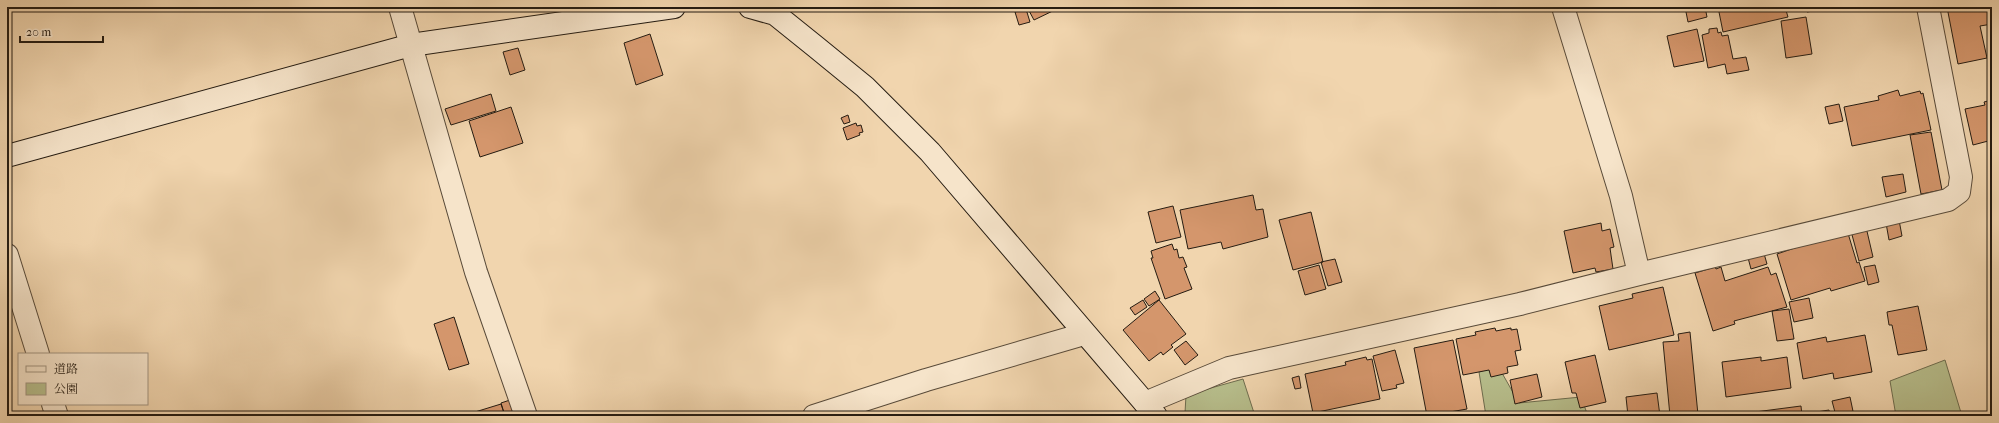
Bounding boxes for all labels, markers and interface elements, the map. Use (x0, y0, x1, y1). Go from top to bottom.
scale bar (20, 18, 103, 44)
text: 20 m (26, 25, 51, 39)
legend (18, 353, 148, 405)
text: 道路 (54, 362, 78, 376)
text: 公園 (54, 382, 78, 396)

